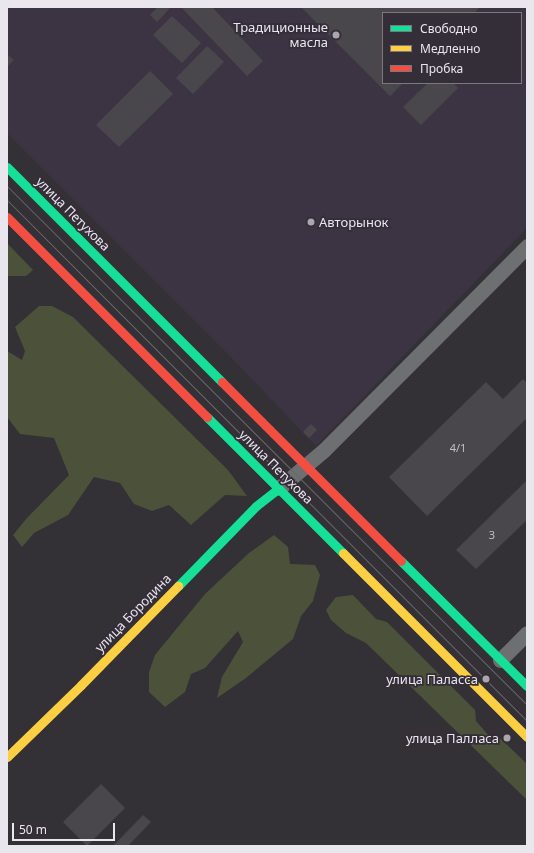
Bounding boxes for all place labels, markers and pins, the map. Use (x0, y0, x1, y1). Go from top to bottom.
place label: Традиционные масла (233, 20, 328, 51)
marker: Традиционные масла (331, 30, 341, 40)
place label: Авторынок (319, 214, 389, 230)
marker: Авторынок (306, 217, 316, 227)
place label: улица Паласса (386, 671, 478, 687)
marker: улица Паласса (481, 674, 491, 684)
place label: улица Палласа (406, 730, 499, 746)
marker: улица Палласа (502, 733, 512, 743)

